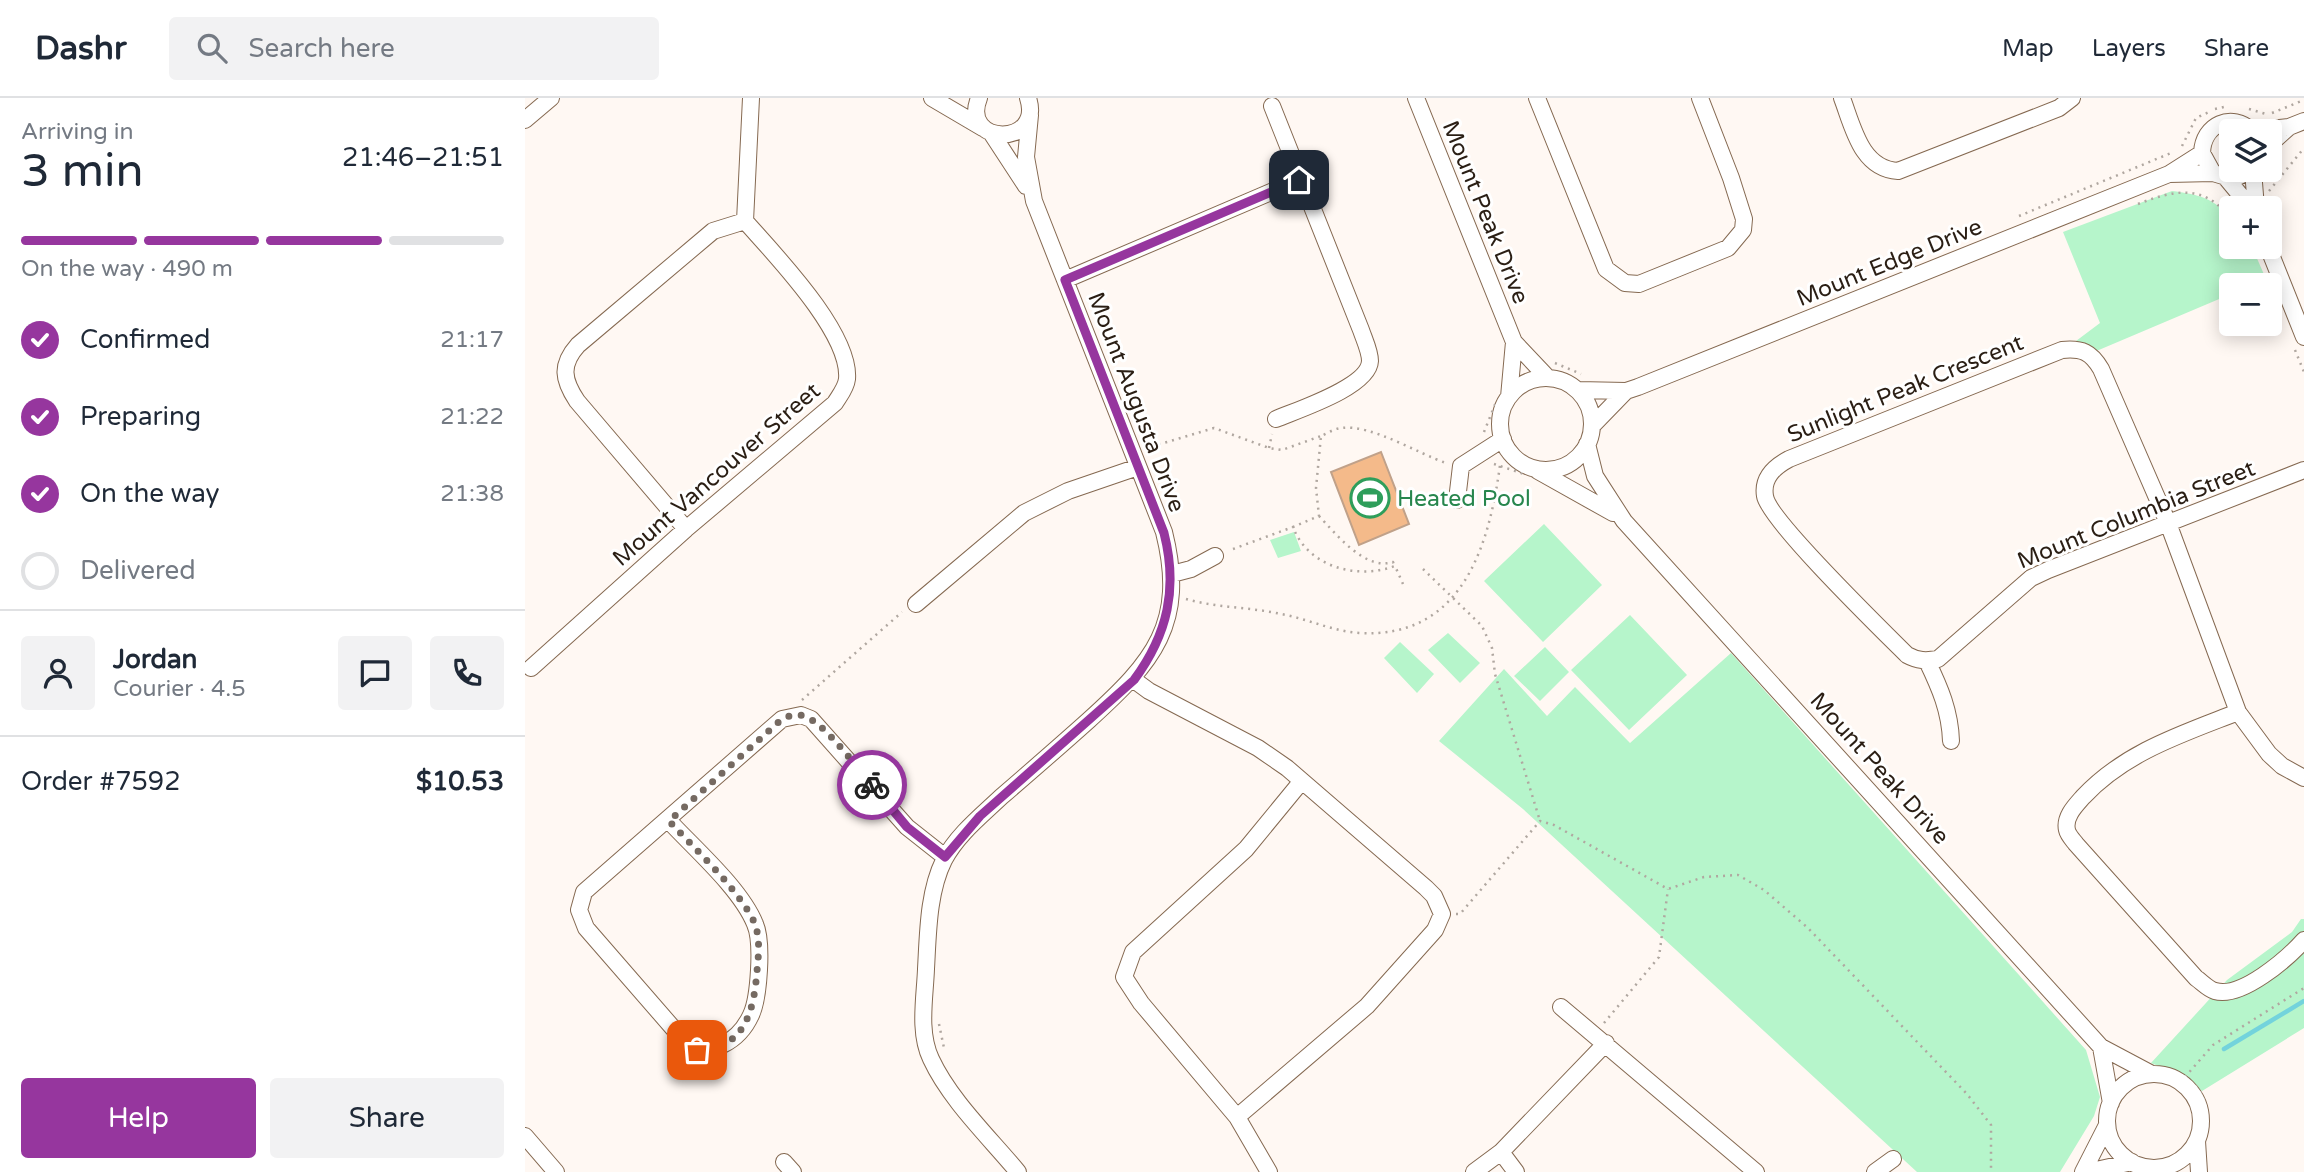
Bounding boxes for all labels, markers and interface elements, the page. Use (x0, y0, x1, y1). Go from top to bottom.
search box (169, 17, 659, 80)
text: Dashr (35, 29, 127, 68)
icon: search (193, 29, 231, 67)
text: Search here (249, 33, 395, 64)
text: Map (2002, 34, 2054, 63)
text: Layers (2092, 34, 2166, 63)
text: Share (2204, 34, 2269, 63)
street label: Mount Peak Drive (1436, 117, 1535, 308)
text: Arriving in (21, 118, 134, 146)
map controls (2219, 119, 2282, 336)
button: layers (2219, 119, 2282, 182)
text: 21:46–21:51 (342, 142, 504, 173)
text: 3 min (21, 144, 144, 199)
pin (1269, 150, 1329, 210)
icon: home (1280, 161, 1318, 199)
button: + (2219, 196, 2282, 259)
street label: Mount Edge Drive (1793, 213, 1986, 313)
text: On the way · 490 m (21, 255, 233, 283)
button: − (2219, 273, 2282, 336)
street label: Mount Augusta Drive (1081, 289, 1191, 516)
icon: check (21, 321, 59, 359)
text: Confirmed (80, 324, 210, 355)
text: 21:17 (440, 326, 504, 354)
street label: Sunlight Peak Crescent (1783, 329, 2028, 449)
street label: Mount Vancouver Street (607, 377, 826, 572)
icon: check (21, 398, 59, 436)
text: Preparing (80, 401, 201, 432)
text: 21:22 (440, 403, 504, 431)
street label: Mount Columbia Street (2014, 454, 2259, 575)
icon: check (21, 475, 59, 513)
sports icon: Heated Pool (1349, 477, 1391, 519)
text: On the way (80, 478, 220, 509)
text: 21:38 (440, 480, 504, 508)
place label: Heated Pool (1397, 485, 1531, 513)
text: Delivered (80, 555, 196, 586)
button: person (21, 636, 95, 710)
button: chat (338, 636, 412, 710)
button: phone (430, 636, 504, 710)
text: Jordan (113, 644, 197, 675)
text: Courier · 4.5 (113, 675, 246, 703)
street label: Mount Peak Drive (1804, 687, 1955, 850)
courier (837, 750, 907, 820)
text: Order #7592 (21, 766, 181, 797)
text: $10.53 (416, 766, 504, 797)
icon: bike (853, 766, 891, 804)
pin (667, 1020, 727, 1080)
icon: bag (678, 1031, 716, 1069)
button: Help (21, 1078, 256, 1158)
button: Share (270, 1078, 504, 1158)

